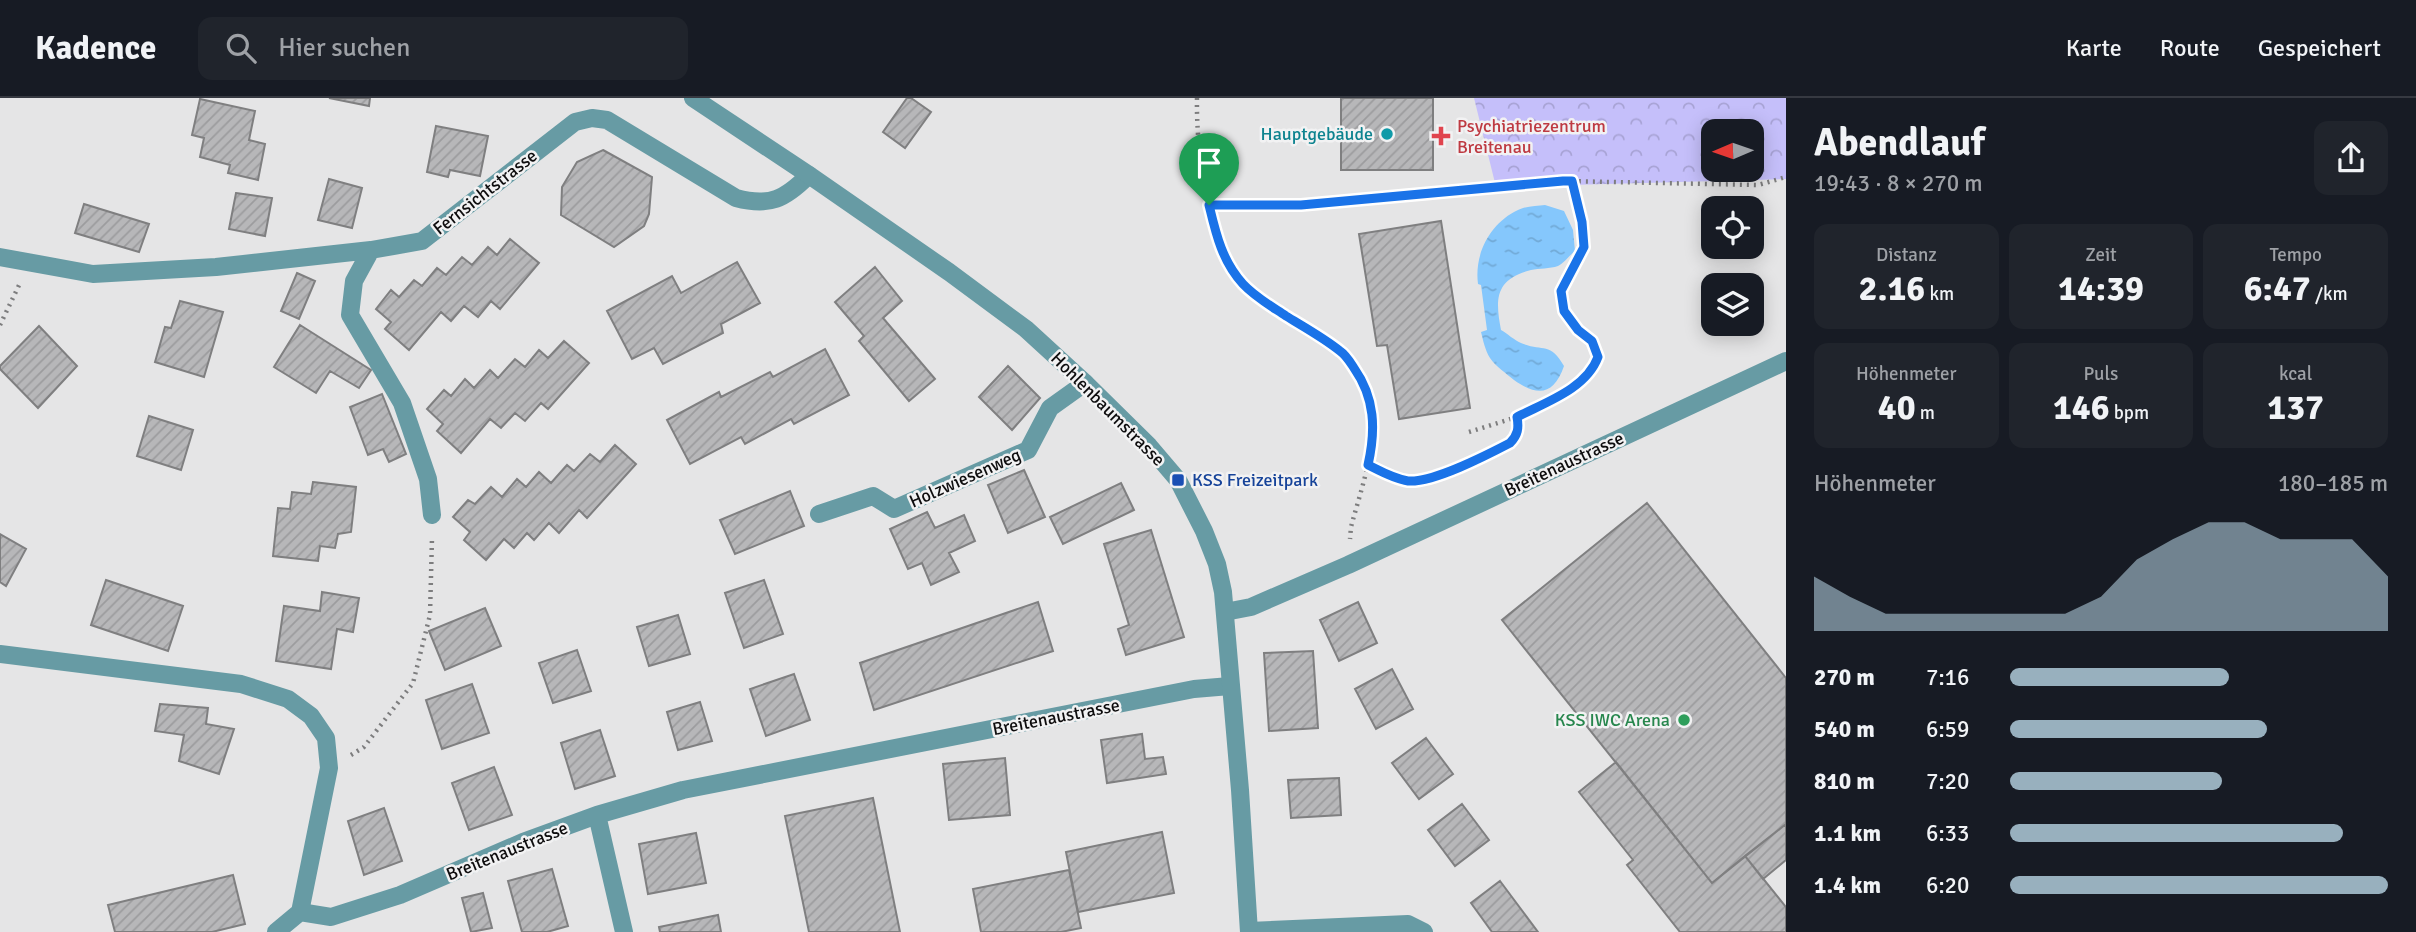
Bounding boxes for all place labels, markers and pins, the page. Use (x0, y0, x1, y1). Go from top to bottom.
place label: Psychiatriezentrum Breitenau (1457, 115, 1606, 158)
place label: Hauptgebäude (1261, 123, 1373, 145)
marker: Hauptgebäude (1379, 126, 1395, 142)
marker: Psychiatriezentrum Breitenau (1431, 126, 1451, 146)
pin (1179, 133, 1239, 205)
place label: KSS Freizeitpark (1192, 469, 1318, 491)
marker: KSS Freizeitpark (1170, 472, 1186, 488)
place label: KSS IWC Arena (1555, 709, 1670, 731)
marker: KSS IWC Arena (1676, 712, 1692, 728)

